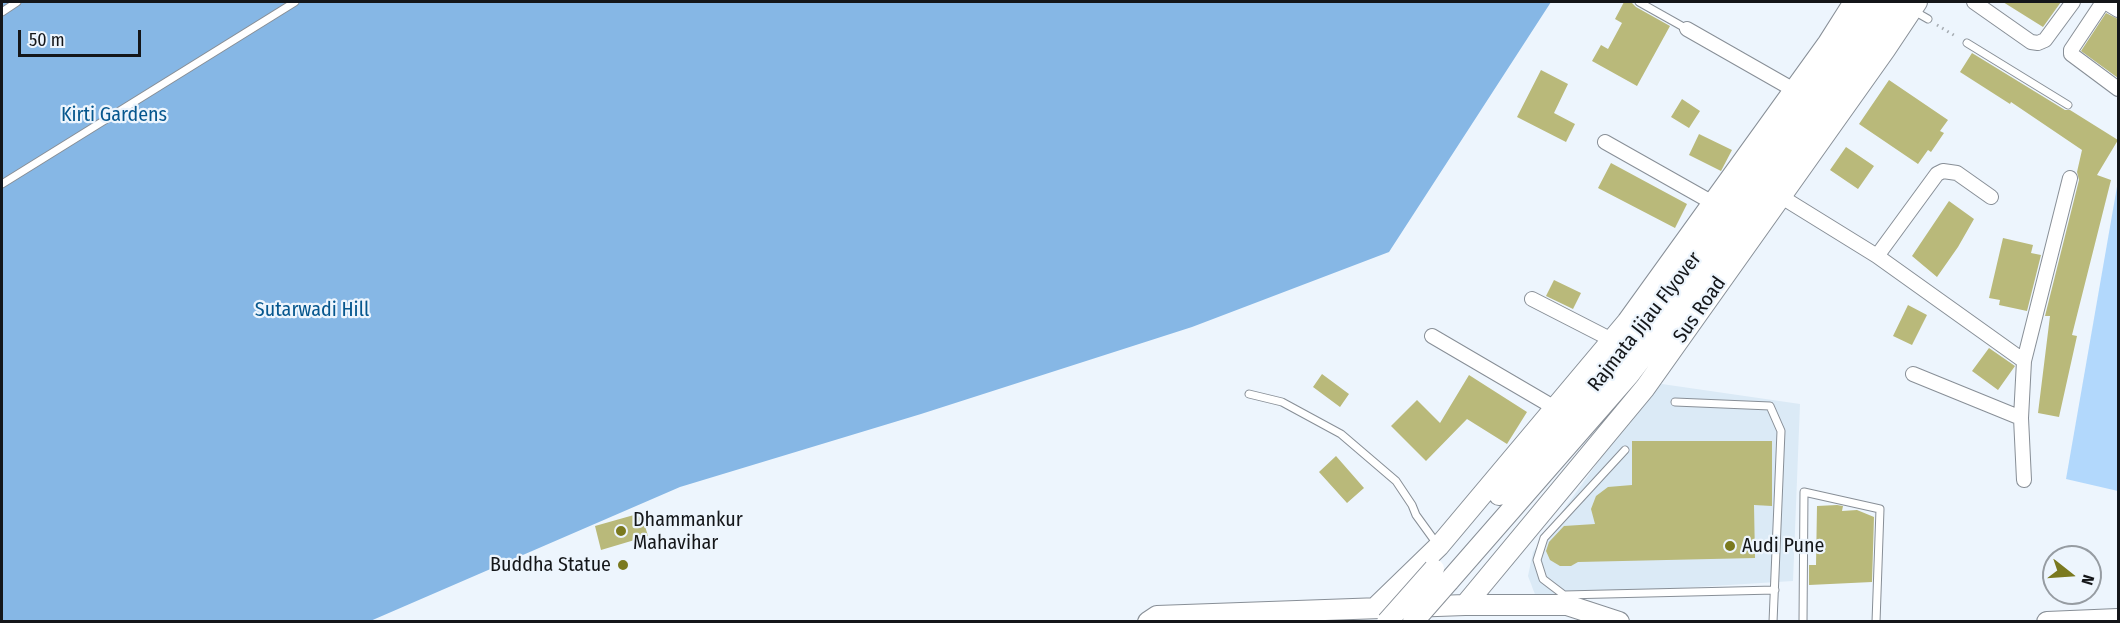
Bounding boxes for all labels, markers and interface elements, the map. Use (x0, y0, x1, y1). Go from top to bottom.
scale bar (21, 18, 144, 56)
text: 50 m (29, 29, 65, 51)
park label: Kirti Gardens (61, 103, 167, 127)
street label: Rajmata Jijau Flyover (1583, 247, 1707, 397)
street label: Sus Road (1669, 272, 1731, 348)
park label: Sutarwadi Hill (255, 298, 369, 322)
place label: Dhammankur Mahavihar (633, 508, 743, 555)
marker: Dhammankur Mahavihar (614, 524, 628, 538)
place label: Audi Pune (1742, 534, 1824, 558)
marker: Audi Pune (1723, 539, 1737, 553)
north arrow (2042, 545, 2102, 605)
place label: Buddha Statue (490, 553, 611, 577)
marker: Buddha Statue (616, 558, 630, 572)
text: N (2077, 572, 2098, 587)

